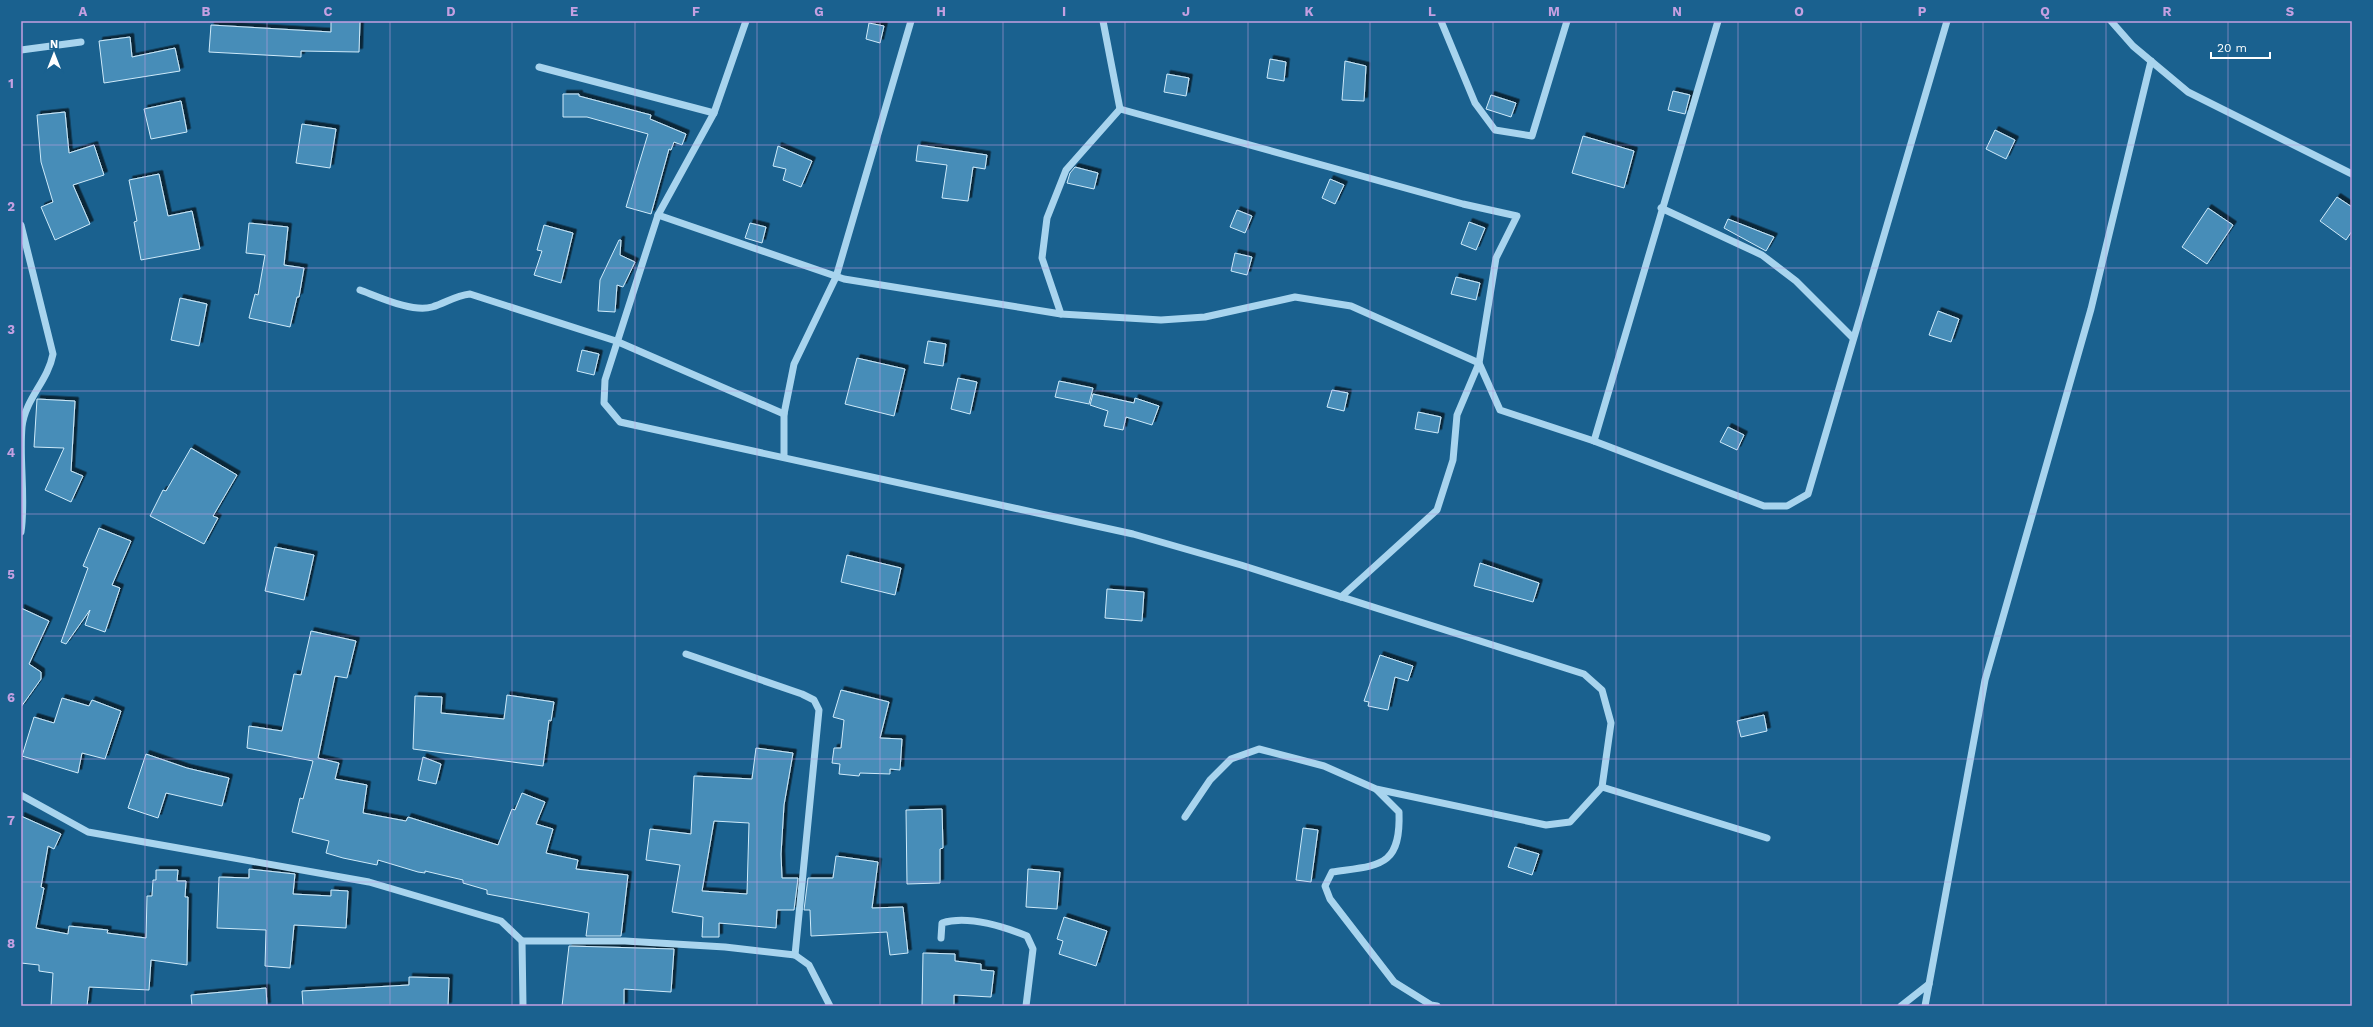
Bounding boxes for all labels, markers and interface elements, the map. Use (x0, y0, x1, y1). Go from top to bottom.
text: A (79, 4, 88, 19)
text: B (202, 4, 211, 19)
text: C (324, 4, 333, 19)
text: D (446, 4, 456, 19)
text: E (570, 4, 578, 19)
text: F (692, 4, 700, 19)
text: G (814, 4, 824, 19)
text: H (936, 4, 946, 19)
text: I (1062, 4, 1066, 19)
text: J (1182, 4, 1190, 19)
text: K (1304, 4, 1314, 19)
text: L (1428, 4, 1436, 19)
text: M (1548, 4, 1560, 19)
text: N (1672, 4, 1682, 19)
text: O (1794, 4, 1804, 19)
text: P (1918, 4, 1927, 19)
text: Q (2040, 4, 2050, 19)
text: R (2163, 4, 2172, 19)
text: S (2286, 4, 2295, 19)
north arrow (34, 34, 74, 74)
scale bar (2211, 34, 2270, 60)
text: N (50, 38, 58, 51)
text: 20 m (2217, 41, 2247, 55)
text: 1 (8, 76, 14, 91)
text: 2 (7, 199, 15, 214)
text: 3 (7, 322, 15, 337)
text: 4 (7, 445, 16, 460)
text: 5 (7, 567, 15, 582)
text: 6 (7, 690, 15, 705)
text: 7 (7, 813, 15, 828)
text: 8 (7, 936, 15, 951)

